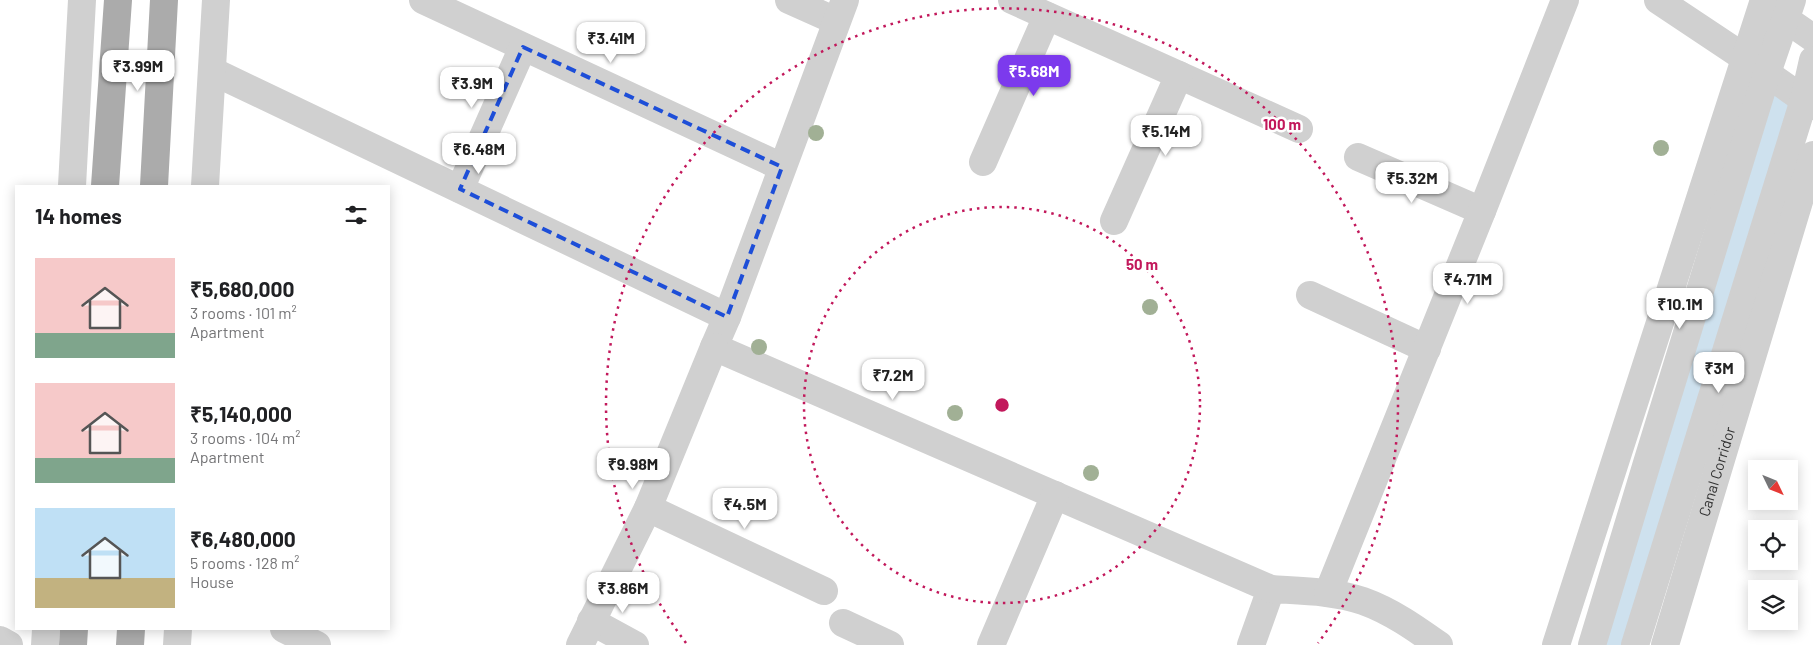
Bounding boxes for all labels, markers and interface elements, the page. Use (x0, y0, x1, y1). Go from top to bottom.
pin: ₹3.41M (570, 22, 652, 64)
text: ₹3.41M (587, 28, 635, 47)
pin: ₹3.99M (97, 49, 179, 92)
pin: ₹5.68M (993, 54, 1075, 97)
text: ₹3.99M (113, 56, 163, 75)
text: ₹5.68M (1009, 61, 1059, 80)
pin: ₹3.9M (437, 66, 507, 109)
text: ₹3.9M (451, 73, 493, 92)
pin: ₹5.14M (1125, 114, 1207, 157)
text: 100 m (1263, 115, 1301, 133)
text: ₹5.14M (1142, 121, 1190, 140)
pin: ₹6.48M (438, 132, 520, 175)
text: ₹6.48M (453, 139, 505, 158)
pin: ₹5.32M (1371, 162, 1453, 204)
text: ₹5.32M (1386, 168, 1438, 187)
icon: filters (342, 201, 370, 229)
text: 14 homes (35, 203, 122, 228)
text: 50 m (1126, 255, 1158, 273)
pin: ₹4.71M (1427, 262, 1509, 305)
text: ₹4.71M (1444, 269, 1492, 288)
text: ₹5,680,000 (190, 276, 294, 301)
icon: home (75, 278, 135, 338)
pin: ₹10.1M (1639, 288, 1721, 330)
text: ₹10.1M (1657, 294, 1703, 313)
text: 3 rooms · 101 m² (190, 303, 297, 322)
text: Apartment (190, 322, 265, 341)
pin: ₹3M (1695, 352, 1743, 394)
pin: ₹7.2M (858, 358, 928, 401)
text: ₹3M (1704, 358, 1734, 377)
text: ₹7.2M (873, 365, 913, 384)
centre of rings (993, 396, 1011, 414)
text: ₹5,140,000 (190, 401, 292, 426)
icon: home (75, 403, 135, 463)
street label: Canal Corridor (1694, 424, 1739, 518)
text: 3 rooms · 104 m² (190, 428, 300, 447)
text: Apartment (190, 447, 265, 466)
pin: ₹9.98M (592, 448, 674, 490)
text: ₹9.98M (608, 454, 658, 473)
north arrow (1748, 460, 1798, 510)
map controls (1748, 460, 1798, 630)
pin: ₹4.5M (710, 488, 780, 530)
text: ₹4.5M (723, 494, 767, 513)
button: locate (1748, 520, 1798, 570)
text: ₹6,480,000 (190, 526, 296, 551)
icon: home (75, 528, 135, 588)
text: 5 rooms · 128 m² (190, 553, 299, 572)
text: House (190, 572, 234, 591)
pin: ₹3.86M (582, 572, 664, 614)
text: ₹3.86M (598, 578, 648, 597)
button: layers (1748, 580, 1798, 630)

